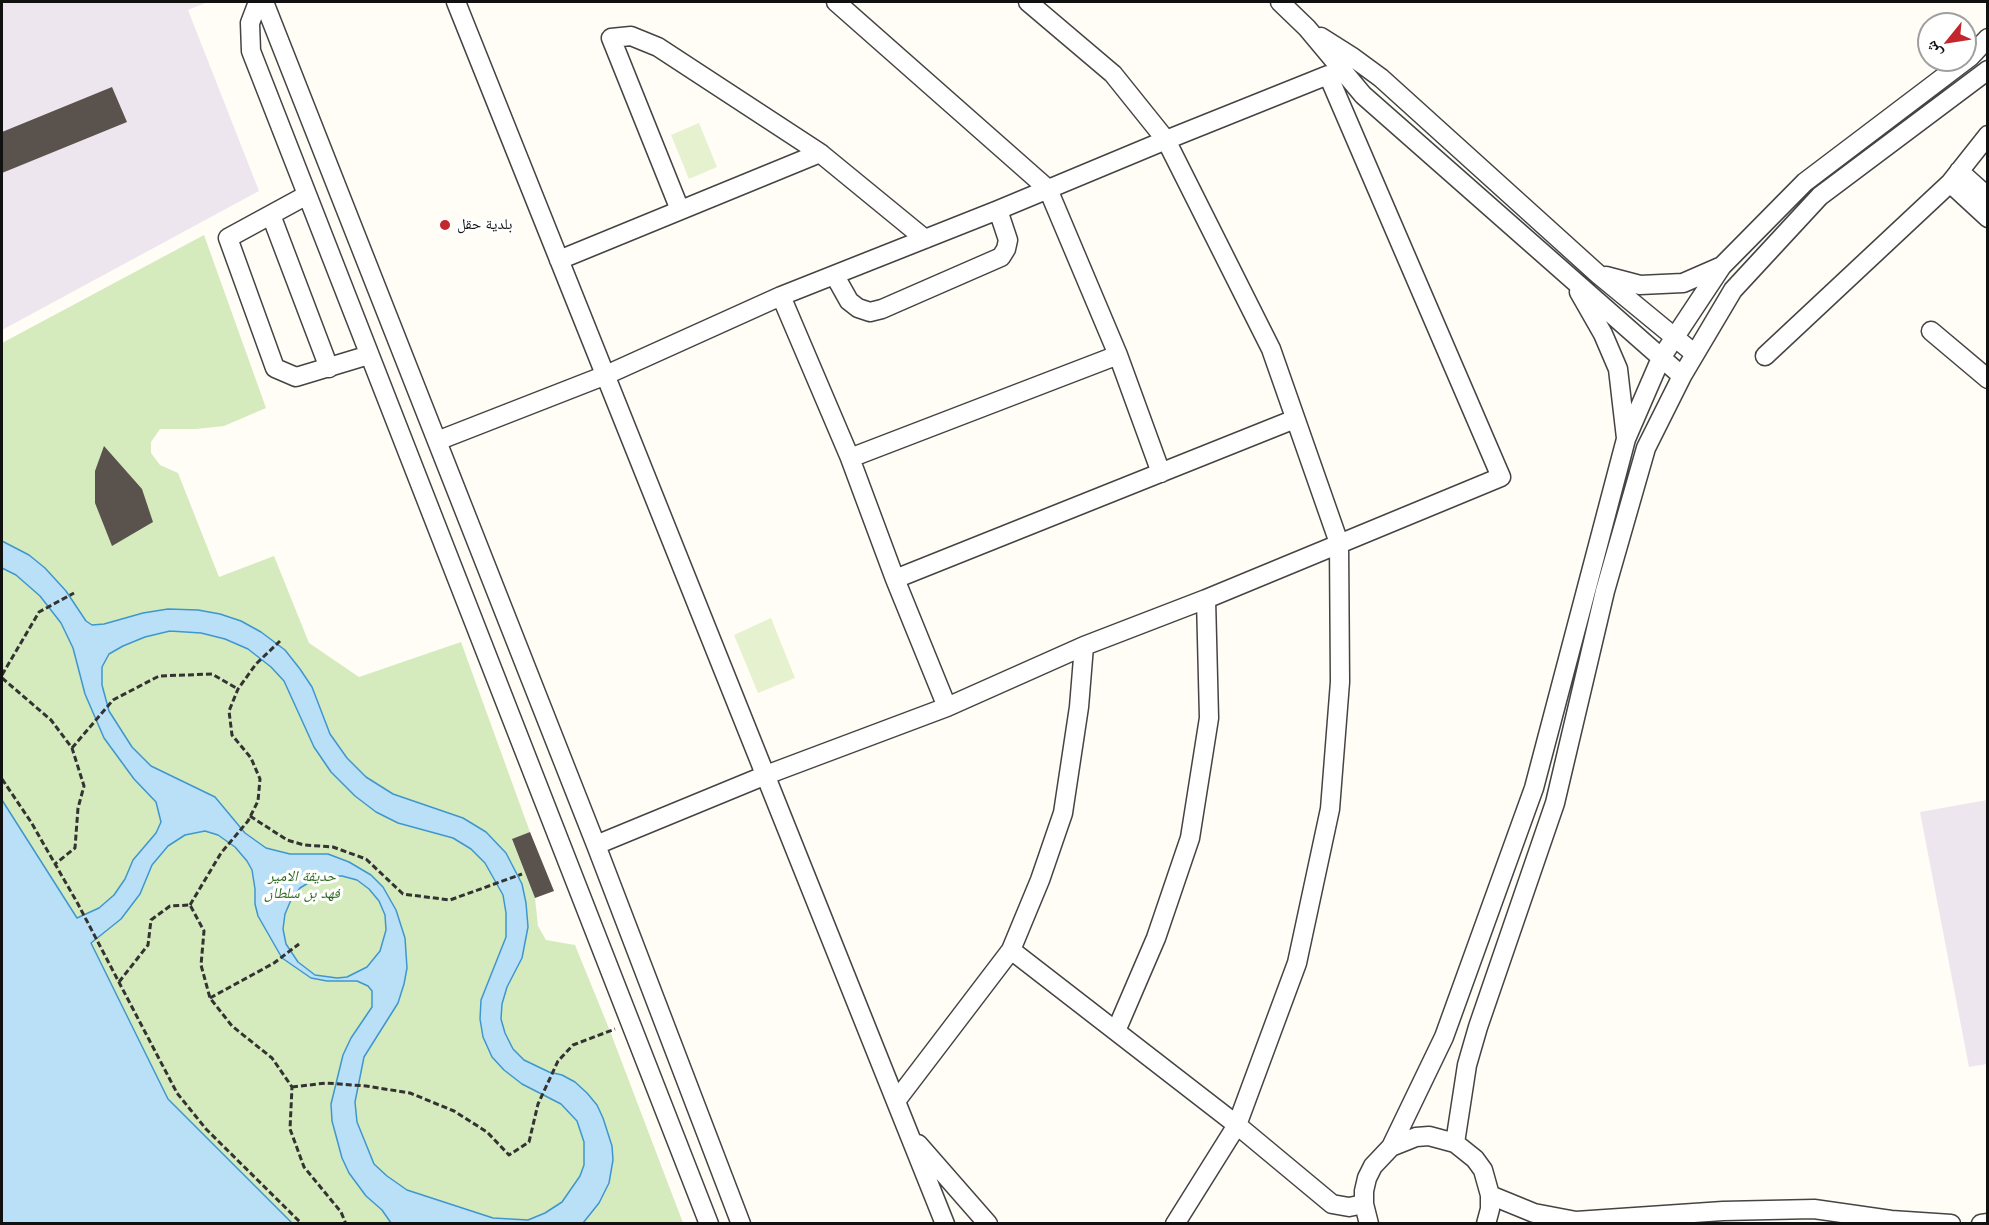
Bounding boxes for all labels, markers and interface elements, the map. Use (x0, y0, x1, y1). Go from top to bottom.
north arrow (1917, 12, 1977, 72)
text: ش (1920, 38, 1946, 62)
place label: بلدية حقل (457, 216, 512, 234)
marker: بلدية حقل (438, 218, 452, 232)
park label: حديقة الامير فهد بن سلطان (264, 868, 340, 903)

